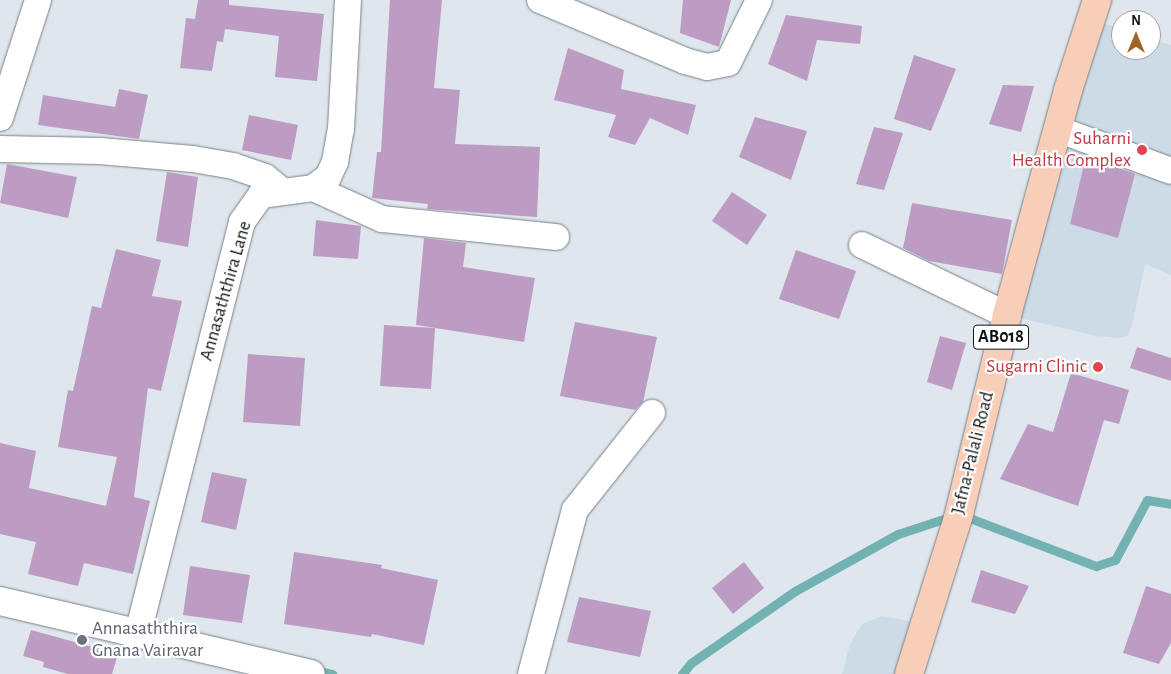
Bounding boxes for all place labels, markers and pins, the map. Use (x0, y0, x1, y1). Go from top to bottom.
place label: Suharni Health Complex (1012, 128, 1131, 172)
marker: Suharni Health Complex (1135, 143, 1149, 157)
place label: Sugarni Clinic (986, 356, 1087, 378)
marker: Sugarni Clinic (1091, 360, 1105, 374)
place label: Annasaththira Gnana Vairavar (92, 618, 203, 662)
marker: Annasaththira Gnana Vairavar (76, 634, 88, 646)

